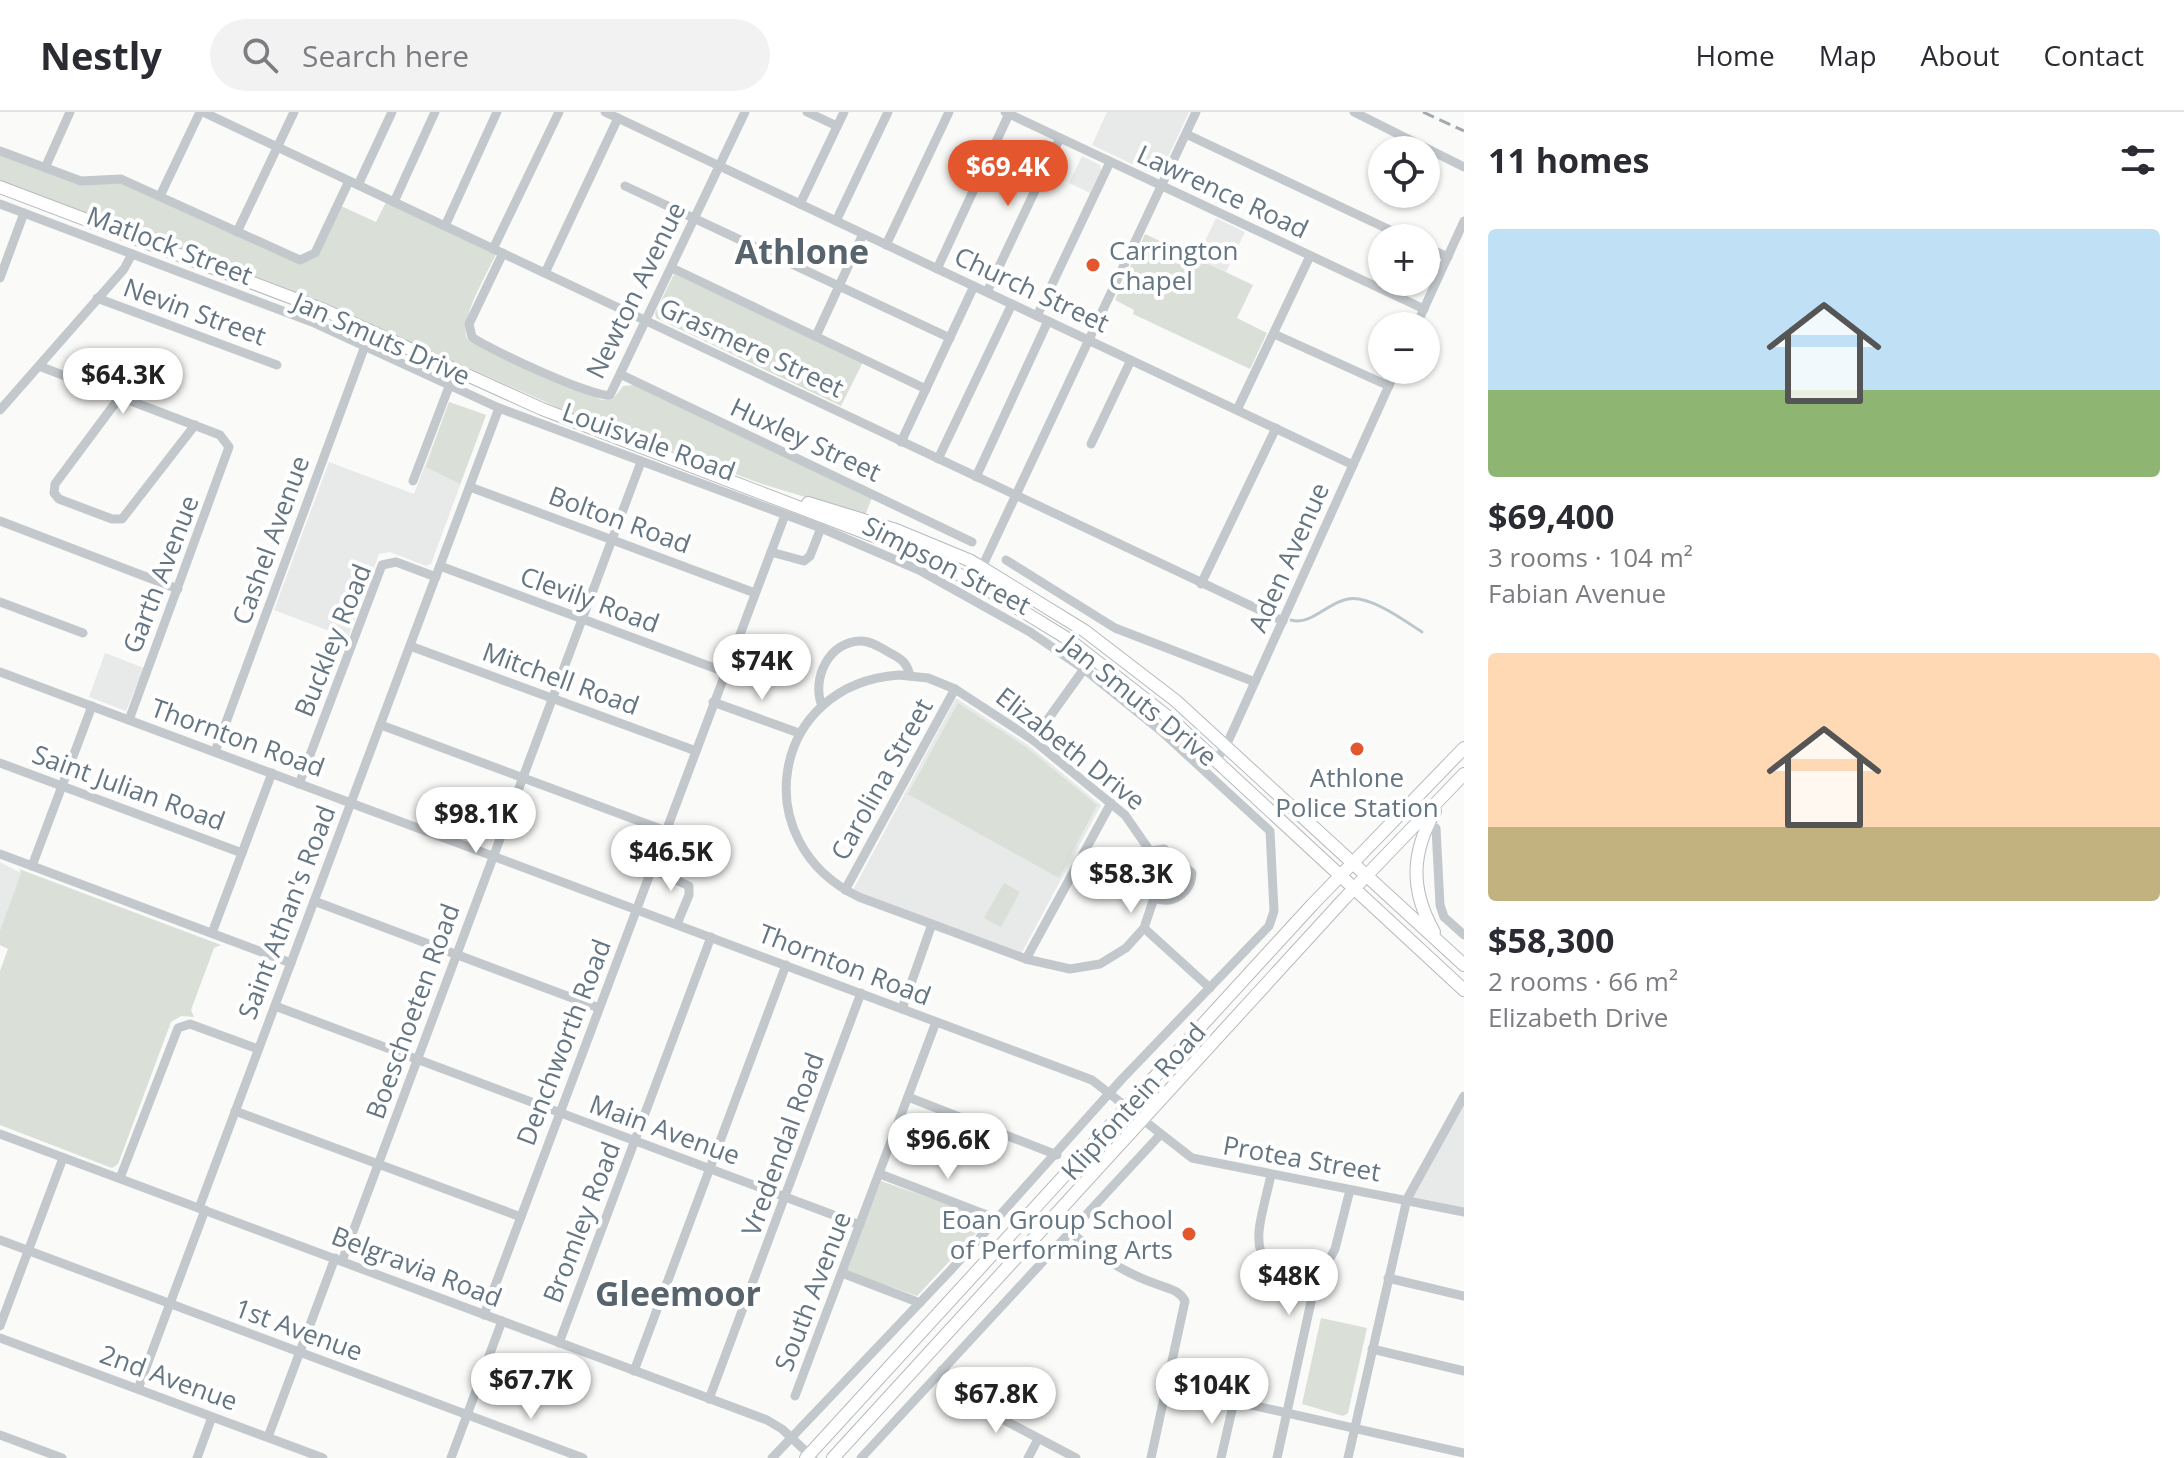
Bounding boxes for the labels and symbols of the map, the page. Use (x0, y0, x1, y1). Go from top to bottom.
street label: Lawrence Road (1131, 136, 1315, 246)
pin: $69.4K (943, 140, 1073, 208)
street label: Newton Avenue (577, 196, 693, 384)
street label: Matlock Street (82, 197, 258, 293)
district label: Athlone (735, 228, 869, 274)
place label: Carrington Chapel (1109, 232, 1239, 298)
street label: Church Street (949, 237, 1115, 341)
marker: Carrington Chapel (1084, 256, 1102, 274)
street label: Nevin Street (119, 269, 271, 353)
street label: Jan Smuts Drive (285, 282, 476, 393)
street label: Grasmere Street (654, 289, 850, 405)
pin: $64.3K (58, 348, 188, 416)
street label: Huxley Street (725, 388, 887, 490)
street label: Louisvale Road (558, 393, 740, 489)
street label: Cashel Avenue (223, 450, 317, 630)
street label: Bolton Road (544, 477, 696, 561)
street label: Aden Avenue (1239, 477, 1337, 637)
street label: Garth Avenue (113, 490, 207, 658)
street label: Simpson Street (857, 507, 1037, 623)
street label: Clevily Road (515, 557, 665, 641)
street label: Buckley Road (285, 558, 379, 722)
street label: Jan Smuts Drive (1052, 624, 1225, 774)
street label: Mitchell Road (478, 633, 644, 723)
pin: $74K (715, 634, 809, 702)
street label: Elizabeth Drive (989, 678, 1153, 818)
street label: Thornton Road (146, 689, 330, 785)
street label: Carolina Street (822, 692, 940, 866)
street label: Saint Julian Road (28, 735, 230, 839)
marker: Athlone Police Station (1348, 740, 1366, 758)
place label: Athlone Police Station (1275, 759, 1439, 825)
pin: $98.1K (411, 787, 541, 855)
street label: Saint Athan's Road (229, 800, 343, 1024)
pin: $46.5K (606, 825, 736, 893)
pin: $58.3K (1066, 847, 1196, 915)
street label: Boeschoeten Road (356, 898, 468, 1124)
street label: Thornton Road (754, 915, 936, 1013)
street label: Denchworth Road (507, 934, 619, 1150)
street label: Klipfontein Road (1053, 1014, 1213, 1188)
street label: Vredendal Road (732, 1047, 832, 1241)
street label: Main Avenue (585, 1085, 745, 1173)
pin: $96.6K (883, 1113, 1013, 1181)
street label: Protea Street (1220, 1126, 1384, 1190)
street label: Bromley Road (534, 1136, 628, 1308)
place label: Eoan Group School of Performing Arts (941, 1201, 1173, 1267)
street label: South Avenue (765, 1206, 859, 1376)
street label: Belgravia Road (327, 1217, 507, 1315)
marker: Eoan Group School of Performing Arts (1180, 1225, 1198, 1243)
pin: $48K (1242, 1249, 1336, 1317)
district label: Gleemoor (595, 1270, 761, 1316)
street label: 1st Avenue (230, 1289, 368, 1369)
street label: 2nd Avenue (95, 1335, 243, 1419)
pin: $67.7K (466, 1353, 596, 1421)
pin: $104K (1156, 1358, 1268, 1426)
pin: $67.8K (931, 1367, 1061, 1435)

